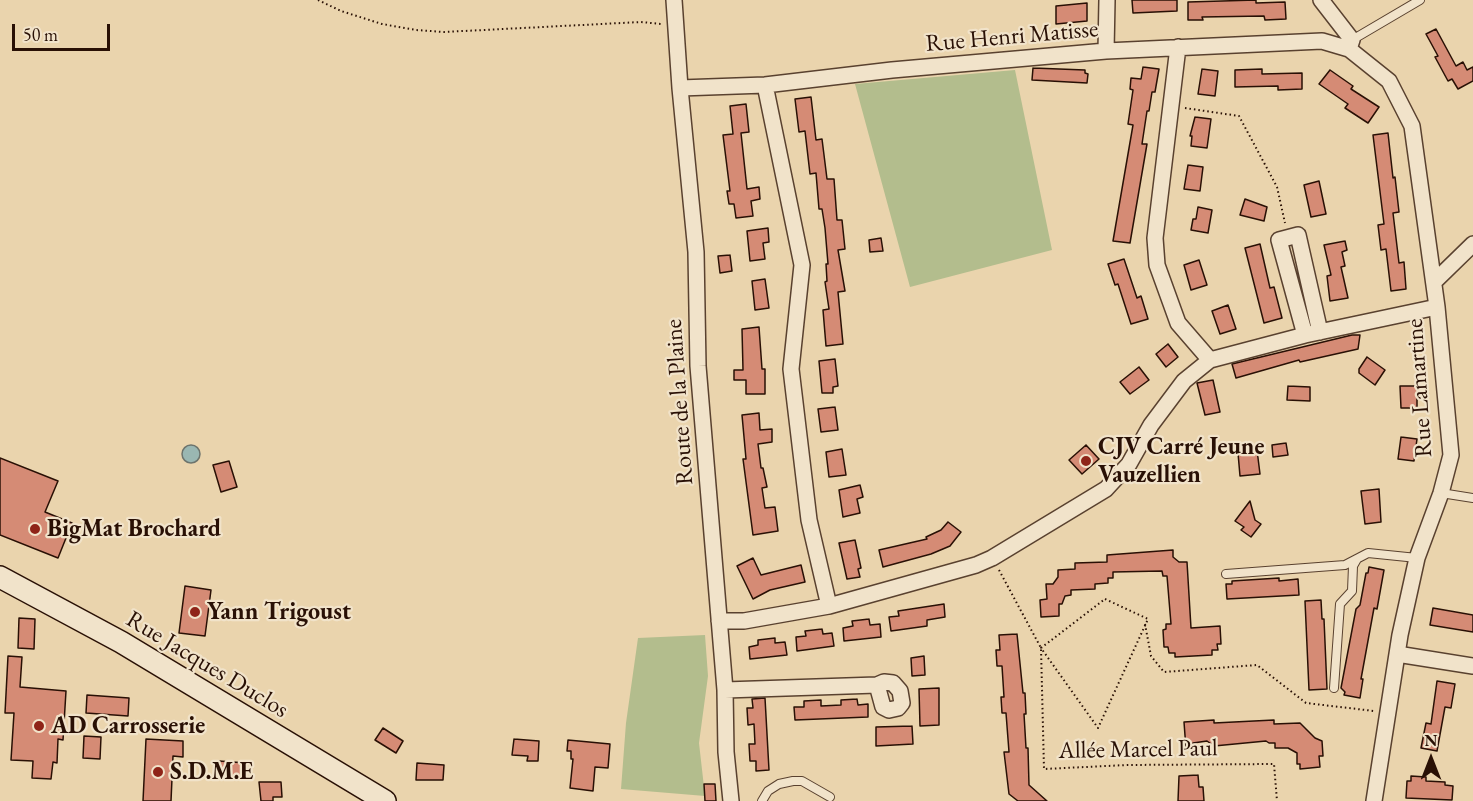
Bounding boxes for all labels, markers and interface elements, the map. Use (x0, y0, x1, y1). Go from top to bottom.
scale bar (15, 12, 112, 50)
street label: Rue Henri Matisse (925, 15, 1099, 59)
text: 50 m (23, 23, 58, 46)
street label: Route de la Plaine (660, 318, 700, 486)
street label: Rue Lamartine (1401, 318, 1439, 458)
place label: CJV Carré Jeune Vauzellien (1098, 433, 1264, 489)
marker: CJV Carré Jeune Vauzellien (1079, 454, 1093, 468)
place label: BigMat Brochard (47, 515, 221, 543)
marker: BigMat Brochard (28, 522, 42, 536)
place label: Yann Trigoust (207, 598, 351, 626)
street label: Rue Jacques Duclos (121, 605, 293, 725)
marker: Yann Trigoust (188, 605, 202, 619)
place label: AD Carrosserie (51, 712, 205, 740)
marker: AD Carrosserie (32, 719, 46, 733)
north arrow (1401, 729, 1461, 789)
text: N (1425, 730, 1437, 751)
street label: Allée Marcel Paul (1058, 734, 1218, 766)
place label: S.D.M.E (170, 758, 253, 786)
marker: S.D.M.E (151, 765, 165, 779)

